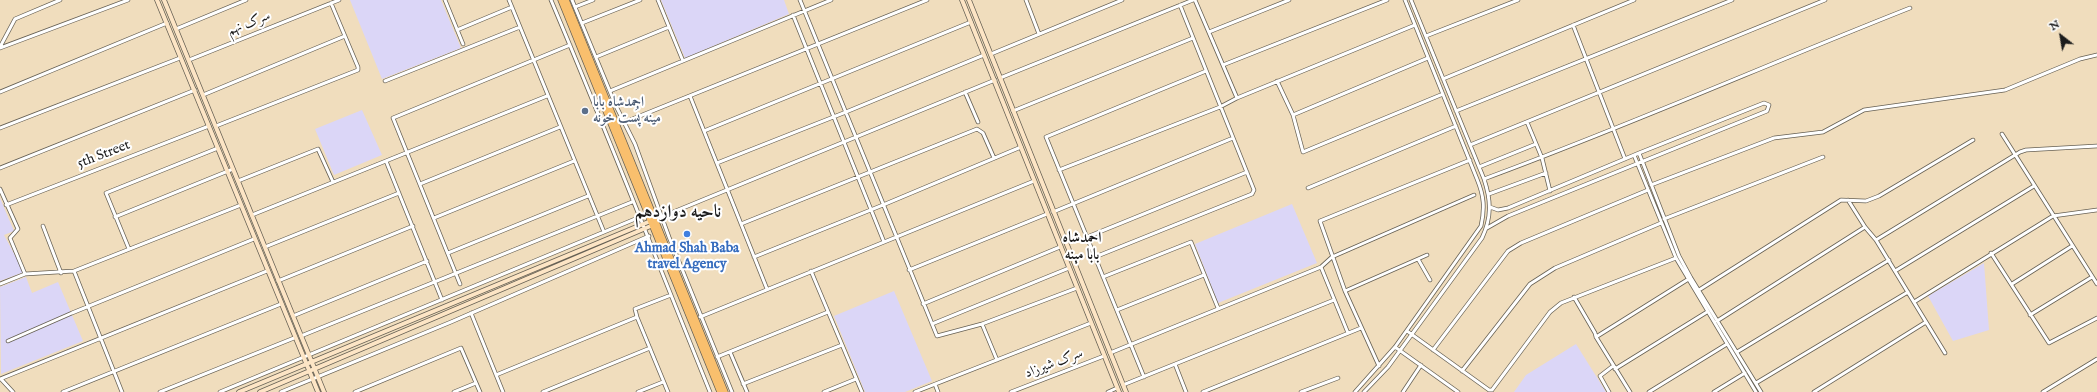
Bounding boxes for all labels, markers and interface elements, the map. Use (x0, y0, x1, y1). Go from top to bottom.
street label: سرک نهم (225, 8, 273, 40)
north arrow (2041, 16, 2081, 56)
text: N (2047, 17, 2063, 34)
place label: احمدشاه بابا مینه پُست خونه (593, 95, 661, 128)
marker: احمدشاه بابا مینه پُست خونه (580, 106, 590, 116)
street label: 5th Street (75, 137, 133, 173)
district label: ناحیه دوازدهم (635, 202, 721, 224)
marker: Ahmad Shah Baba travel Agency (682, 229, 692, 239)
district label: احمدشاه بابا مېنه (1063, 230, 1101, 265)
place label: Ahmad Shah Baba travel Agency (635, 241, 739, 274)
street label: سرک شیرزاد (1023, 345, 1085, 383)

